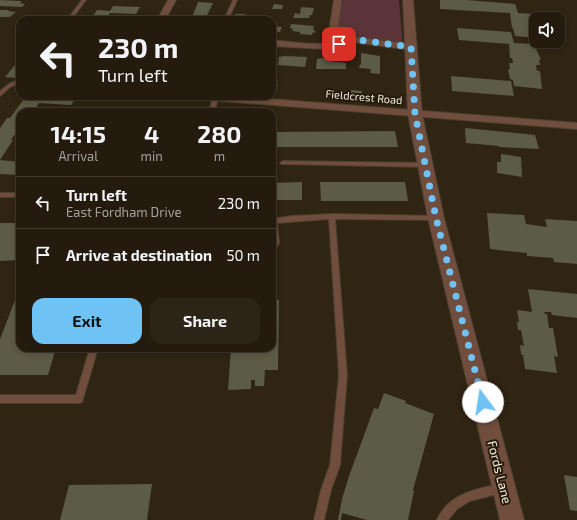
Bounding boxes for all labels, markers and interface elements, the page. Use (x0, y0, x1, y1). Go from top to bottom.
map controls (529, 12, 565, 48)
button: sound (529, 12, 565, 48)
pin (322, 27, 356, 61)
text: 230 m (98, 30, 179, 64)
icon: left (32, 32, 84, 84)
icon: arrive (328, 33, 350, 55)
text: Turn left (98, 64, 168, 86)
street label: Fieldcrest Road (325, 87, 403, 106)
text: 14:15 (51, 119, 106, 148)
text: 4 (144, 119, 159, 148)
text: 280 (197, 119, 241, 148)
text: Arrival (59, 148, 98, 164)
text: min (141, 148, 163, 164)
text: m (214, 148, 225, 164)
text: Turn left (66, 186, 127, 204)
icon: left (32, 192, 54, 214)
text: 230 m (218, 194, 260, 212)
text: East Fordham Drive (66, 204, 181, 220)
icon: arrive (32, 244, 54, 266)
text: Arrive at destination (66, 246, 212, 264)
text: 50 m (226, 246, 260, 264)
button: Exit (32, 298, 142, 344)
button: Share (150, 298, 260, 344)
position arrow (462, 381, 504, 423)
street label: Fords Lane (484, 439, 516, 505)

